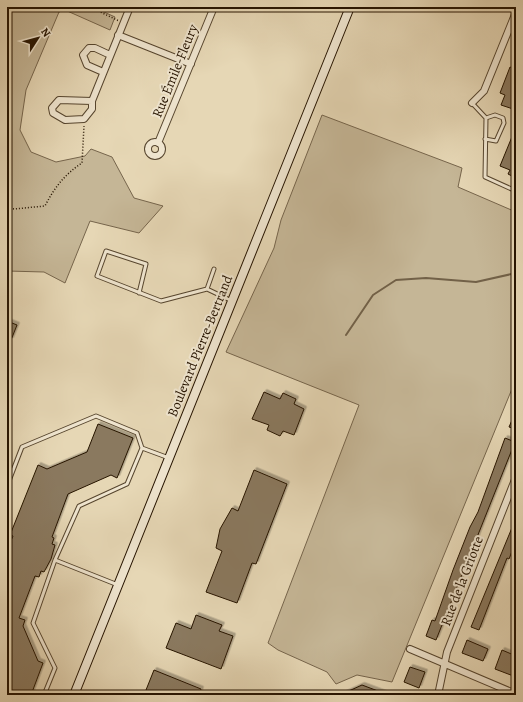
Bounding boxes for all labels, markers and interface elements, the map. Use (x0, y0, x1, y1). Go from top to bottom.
north arrow (18, 18, 58, 58)
street label: Rue Émile-Fleury (148, 21, 203, 120)
text: N (37, 25, 54, 40)
street label: Boulevard Pierre-Bertrand (163, 272, 237, 420)
street label: Rue de la Griotte (436, 533, 488, 629)

